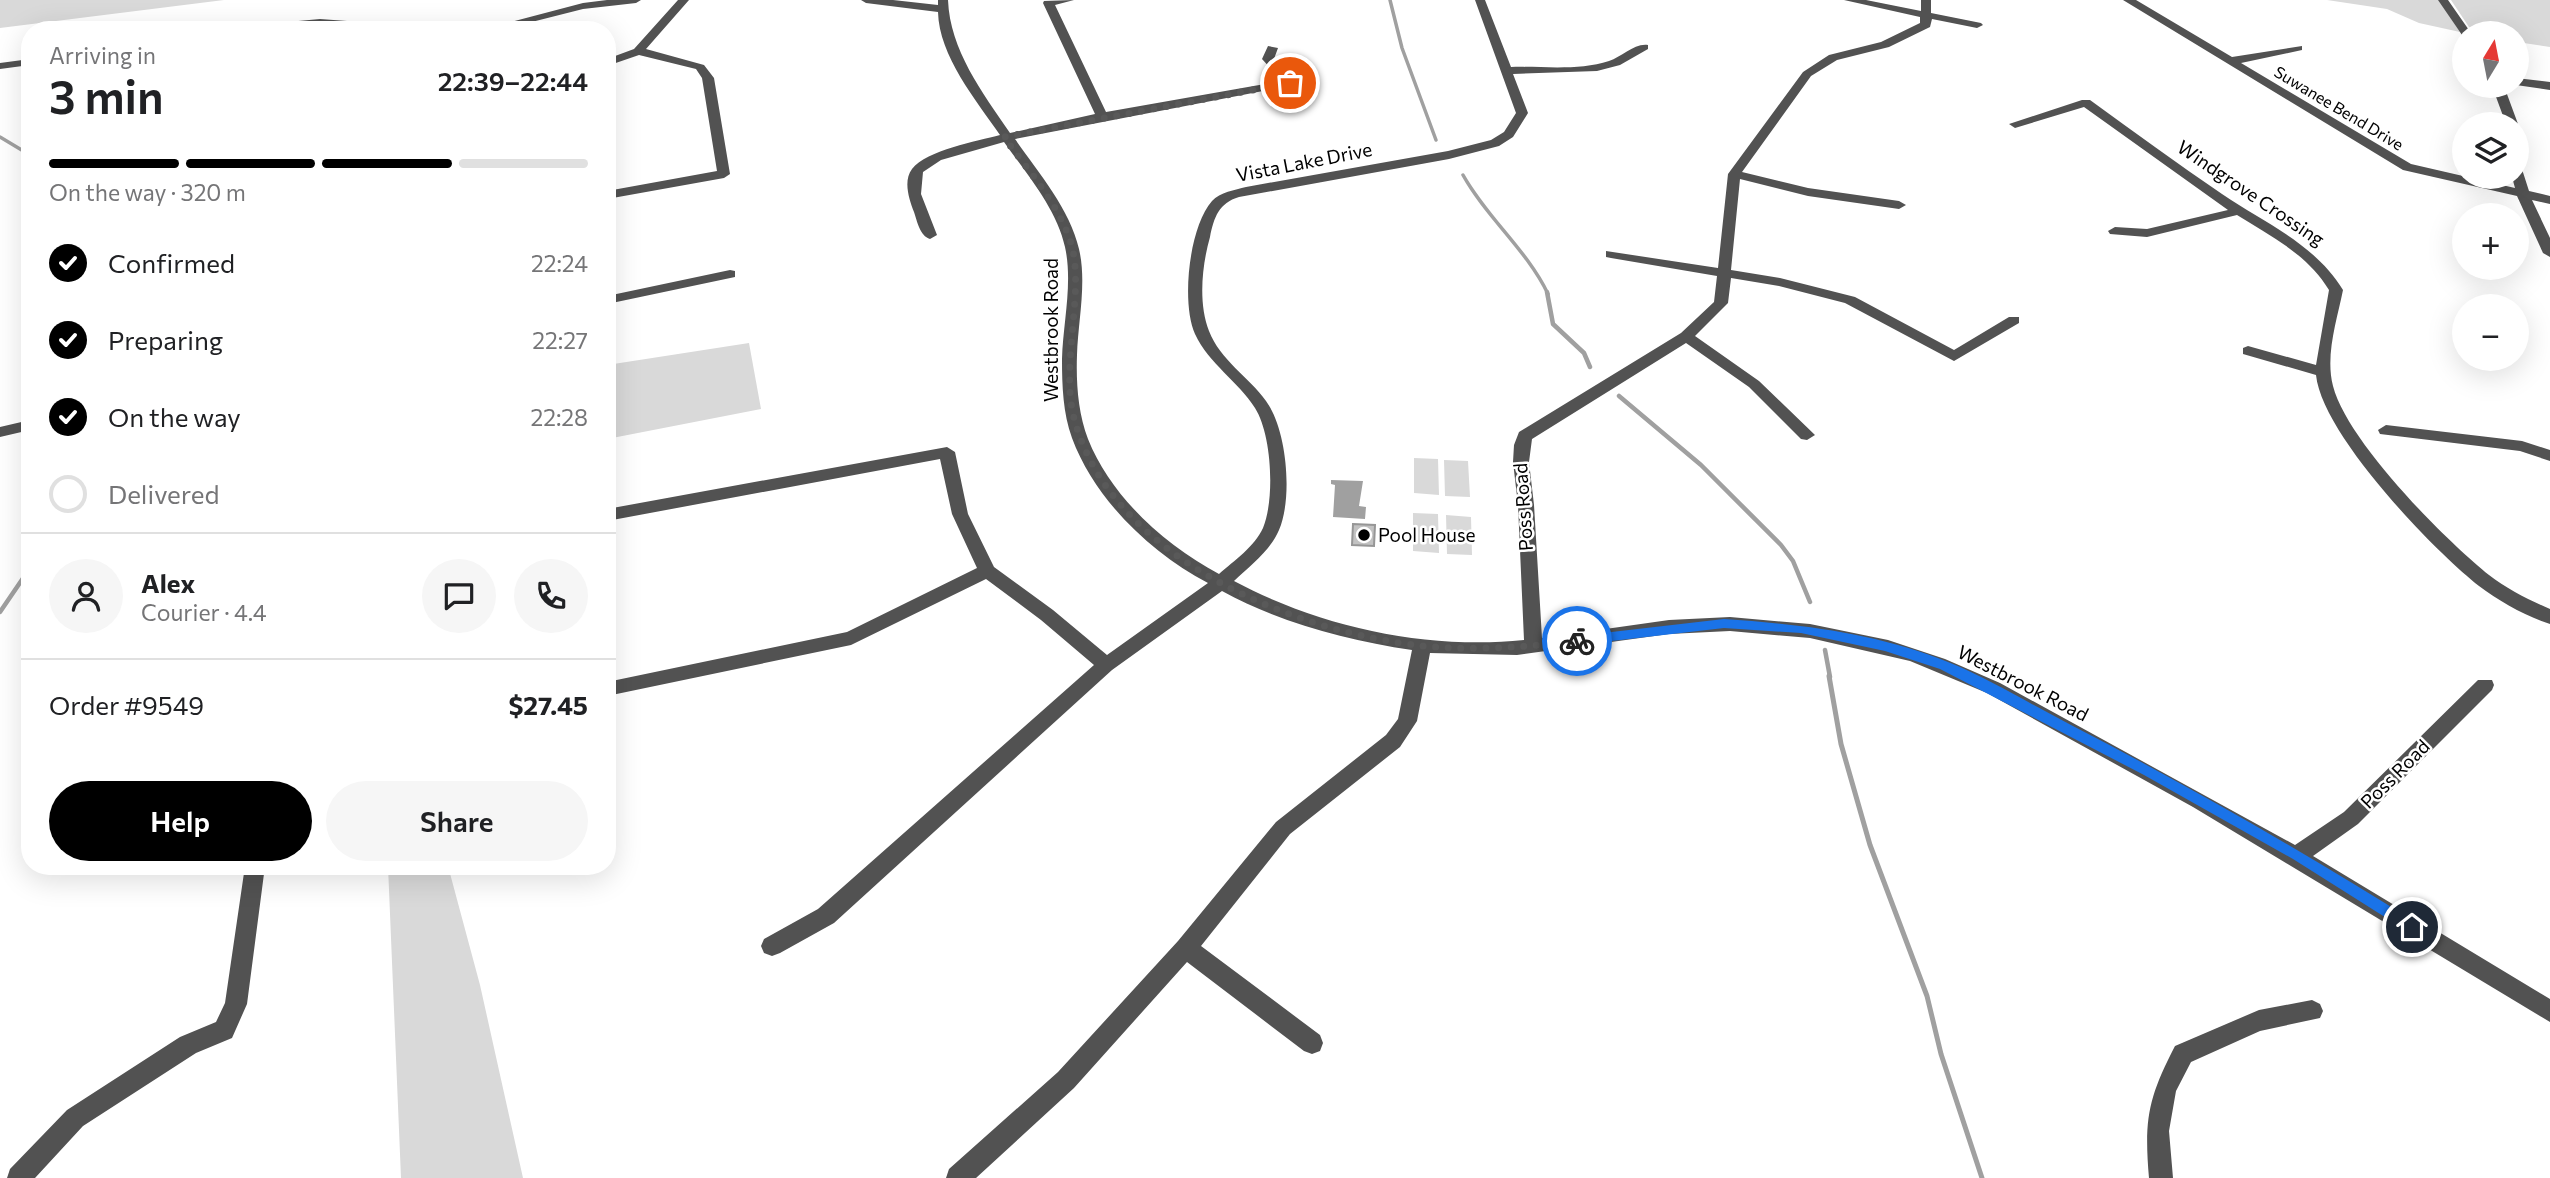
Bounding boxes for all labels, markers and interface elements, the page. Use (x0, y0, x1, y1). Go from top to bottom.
north arrow (2452, 21, 2529, 98)
map controls (2452, 21, 2529, 371)
text: Arriving in (49, 41, 156, 69)
pin (1260, 53, 1320, 113)
street label: Suwanee Bend Drive (2271, 61, 2407, 154)
icon: bag (1271, 64, 1309, 102)
text: 22:39–22:44 (438, 65, 588, 96)
text: 3 min (49, 67, 164, 123)
button: layers (2452, 112, 2529, 189)
street label: Windgrove Crossing (2173, 135, 2329, 250)
street label: Vista Lake Drive (1234, 137, 1374, 186)
text: On the way · 320 m (49, 178, 246, 206)
button: + (2452, 203, 2529, 280)
icon: check (49, 244, 87, 282)
text: Confirmed (108, 247, 235, 278)
text: 22:24 (531, 249, 588, 277)
street label: Westbrook Road (1039, 258, 1062, 402)
button: − (2452, 294, 2529, 371)
icon: check (49, 321, 87, 359)
text: Preparing (108, 324, 223, 355)
text: 22:27 (532, 326, 588, 354)
icon: check (49, 398, 87, 436)
text: On the way (108, 401, 241, 432)
text: 22:28 (530, 403, 588, 431)
street label: Poss Road (1508, 462, 1537, 552)
text: Delivered (108, 478, 219, 509)
place label: Pool House (1378, 523, 1476, 546)
marker: Pool House (1356, 527, 1372, 543)
button: person (49, 559, 123, 633)
button: chat (422, 559, 496, 633)
button: phone (514, 559, 588, 633)
text: Alex (141, 567, 195, 598)
text: Courier · 4.4 (141, 598, 267, 626)
courier (1542, 606, 1612, 676)
icon: bike (1558, 622, 1596, 660)
street label: Westbrook Road (1954, 640, 2093, 725)
text: Order #9549 (49, 689, 204, 720)
text: $27.45 (508, 689, 588, 720)
street label: Poss Road (2355, 734, 2434, 813)
button: Help (49, 781, 312, 861)
button: Share (326, 781, 588, 861)
pin (2382, 897, 2442, 957)
icon: home (2393, 908, 2431, 946)

